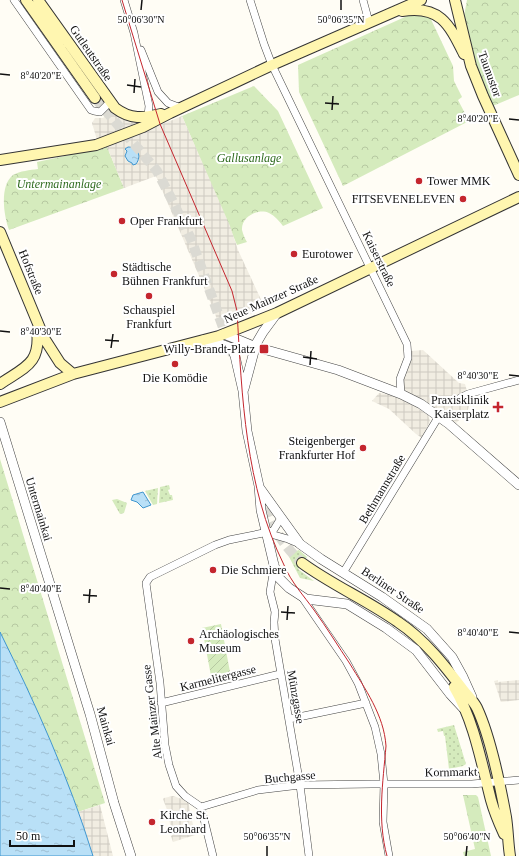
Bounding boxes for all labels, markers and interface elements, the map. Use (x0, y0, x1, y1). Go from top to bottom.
text: 50°06'30"N (117, 14, 165, 25)
text: 50°06'35"N (317, 14, 365, 25)
street label: Gutleutstraße (67, 23, 115, 83)
street label: Taunustor (475, 49, 505, 99)
text: 8°40'20"E (21, 70, 62, 81)
text: 8°40'20"E (458, 113, 499, 124)
park label: Gallusanlage (217, 151, 282, 165)
place label: Tower MMK (427, 174, 491, 188)
marker: Tower MMK (414, 176, 424, 186)
park label: Untermainanlage (17, 177, 102, 191)
place label: FITSEVENELEVEN (352, 192, 455, 206)
marker: FITSEVENELEVEN (458, 194, 468, 204)
place label: Oper Frankfurt (130, 214, 203, 228)
marker: Oper Frankfurt (117, 216, 127, 226)
street label: Kaiserstraße (360, 229, 398, 289)
street label: Hofstraße (16, 247, 46, 297)
place label: Eurotower (302, 247, 353, 261)
marker: Eurotower (289, 249, 299, 259)
place label: Städtische Bühnen Frankfurt (122, 260, 208, 288)
marker: Städtische Bühnen Frankfurt (109, 269, 119, 279)
street label: Neue Mainzer Straße (222, 272, 320, 326)
marker: Schauspiel Frankfurt (144, 291, 154, 301)
place label: Schauspiel Frankfurt (123, 303, 176, 331)
text: 8°40'30"E (21, 326, 62, 337)
place label: Willy-Brandt-Platz (164, 342, 255, 356)
marker: Willy-Brandt-Platz (258, 343, 270, 355)
marker: Die Komödie (170, 359, 180, 369)
text: 8°40'30"E (458, 370, 499, 381)
place label: Die Komödie (143, 371, 208, 385)
place label: Praxisklinik Kaiserplatz (431, 393, 489, 421)
marker: Praxisklinik Kaiserplatz (492, 401, 504, 413)
place label: Steigenberger Frankfurter Hof (279, 434, 355, 462)
marker: Steigenberger Frankfurter Hof (358, 443, 368, 453)
street label: Bethmannstraße (356, 452, 408, 526)
street label: Untermainkai (23, 475, 56, 543)
place label: Die Schmiere (221, 563, 287, 577)
street label: Berliner Straße (359, 564, 427, 616)
marker: Die Schmiere (208, 565, 218, 575)
text: 8°40'40"E (21, 583, 62, 594)
place label: Archäologisches Museum (199, 627, 279, 655)
text: 8°40'40"E (458, 627, 499, 638)
marker: Archäologisches Museum (186, 636, 196, 646)
street label: Karmelitergasse (179, 662, 257, 694)
street label: Alte Mainzer Gasse (139, 664, 165, 760)
street label: Münzgasse (284, 669, 308, 725)
street label: Mainkai (94, 705, 118, 748)
street label: Kornmarkt (425, 765, 478, 779)
street label: Buchgasse (264, 768, 316, 786)
place label: Kirche St. Leonhard (160, 808, 209, 836)
marker: Kirche St. Leonhard (147, 817, 157, 827)
scale bar (10, 822, 74, 848)
text: 50 m (16, 829, 41, 843)
text: 50°06'35"N (243, 831, 291, 842)
text: 50°06'40"N (443, 831, 491, 842)

